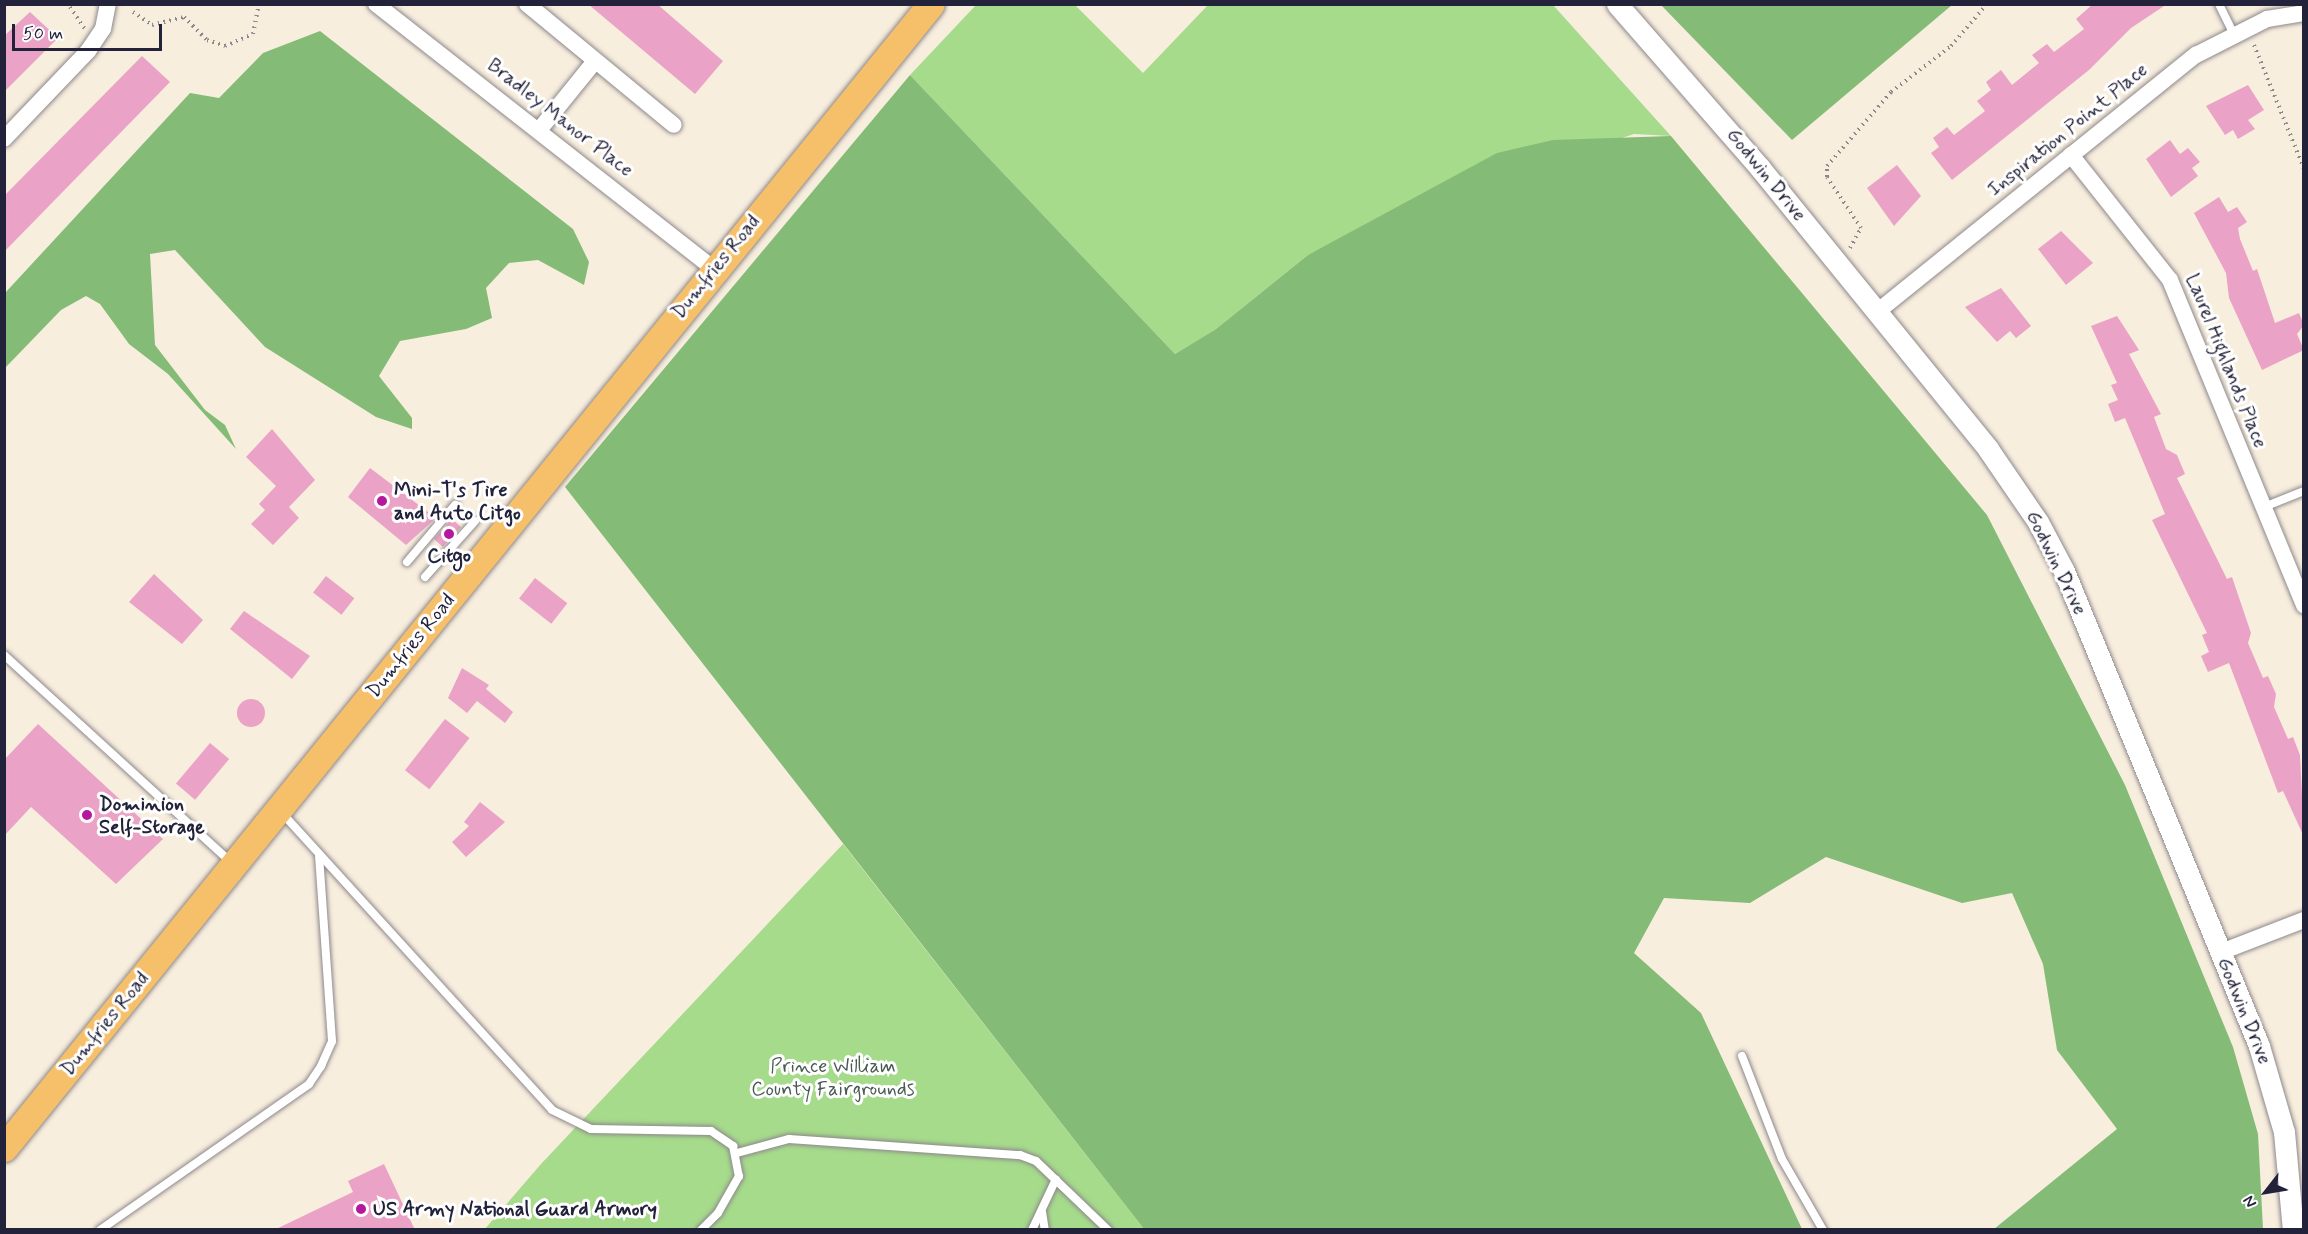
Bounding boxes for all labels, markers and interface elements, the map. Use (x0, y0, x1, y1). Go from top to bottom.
scale bar (15, 12, 165, 50)
text: 50 m (23, 22, 63, 46)
street label: Bradley Manor Place (483, 54, 637, 182)
street label: Inspiration Point Place (1986, 61, 2150, 199)
street label: Godwin Drive (1722, 124, 1810, 226)
street label: Dumfries Road (667, 210, 765, 324)
street label: Laurel Highlands Place (2180, 270, 2272, 452)
place label: Mini-T's Tire and Auto Citgo (394, 478, 517, 525)
marker: Mini-T's Tire and Auto Citgo (375, 494, 389, 508)
street label: Godwin Drive (2021, 508, 2091, 618)
marker: Citgo (442, 527, 456, 541)
place label: Citgo (427, 544, 471, 568)
street label: Dumfries Road (362, 589, 460, 703)
place label: Dominion Self-Storage (99, 792, 205, 839)
marker: Dominion Self-Storage (80, 808, 94, 822)
street label: Godwin Drive (2212, 955, 2276, 1067)
street label: Dumfries Road (56, 967, 154, 1081)
park label: Prince William County Fairgrounds (752, 1054, 914, 1101)
north arrow (2236, 1162, 2296, 1222)
text: N (2238, 1192, 2262, 1212)
place label: US Army National Guard Armory (373, 1197, 655, 1221)
marker: US Army National Guard Armory (354, 1202, 368, 1216)

